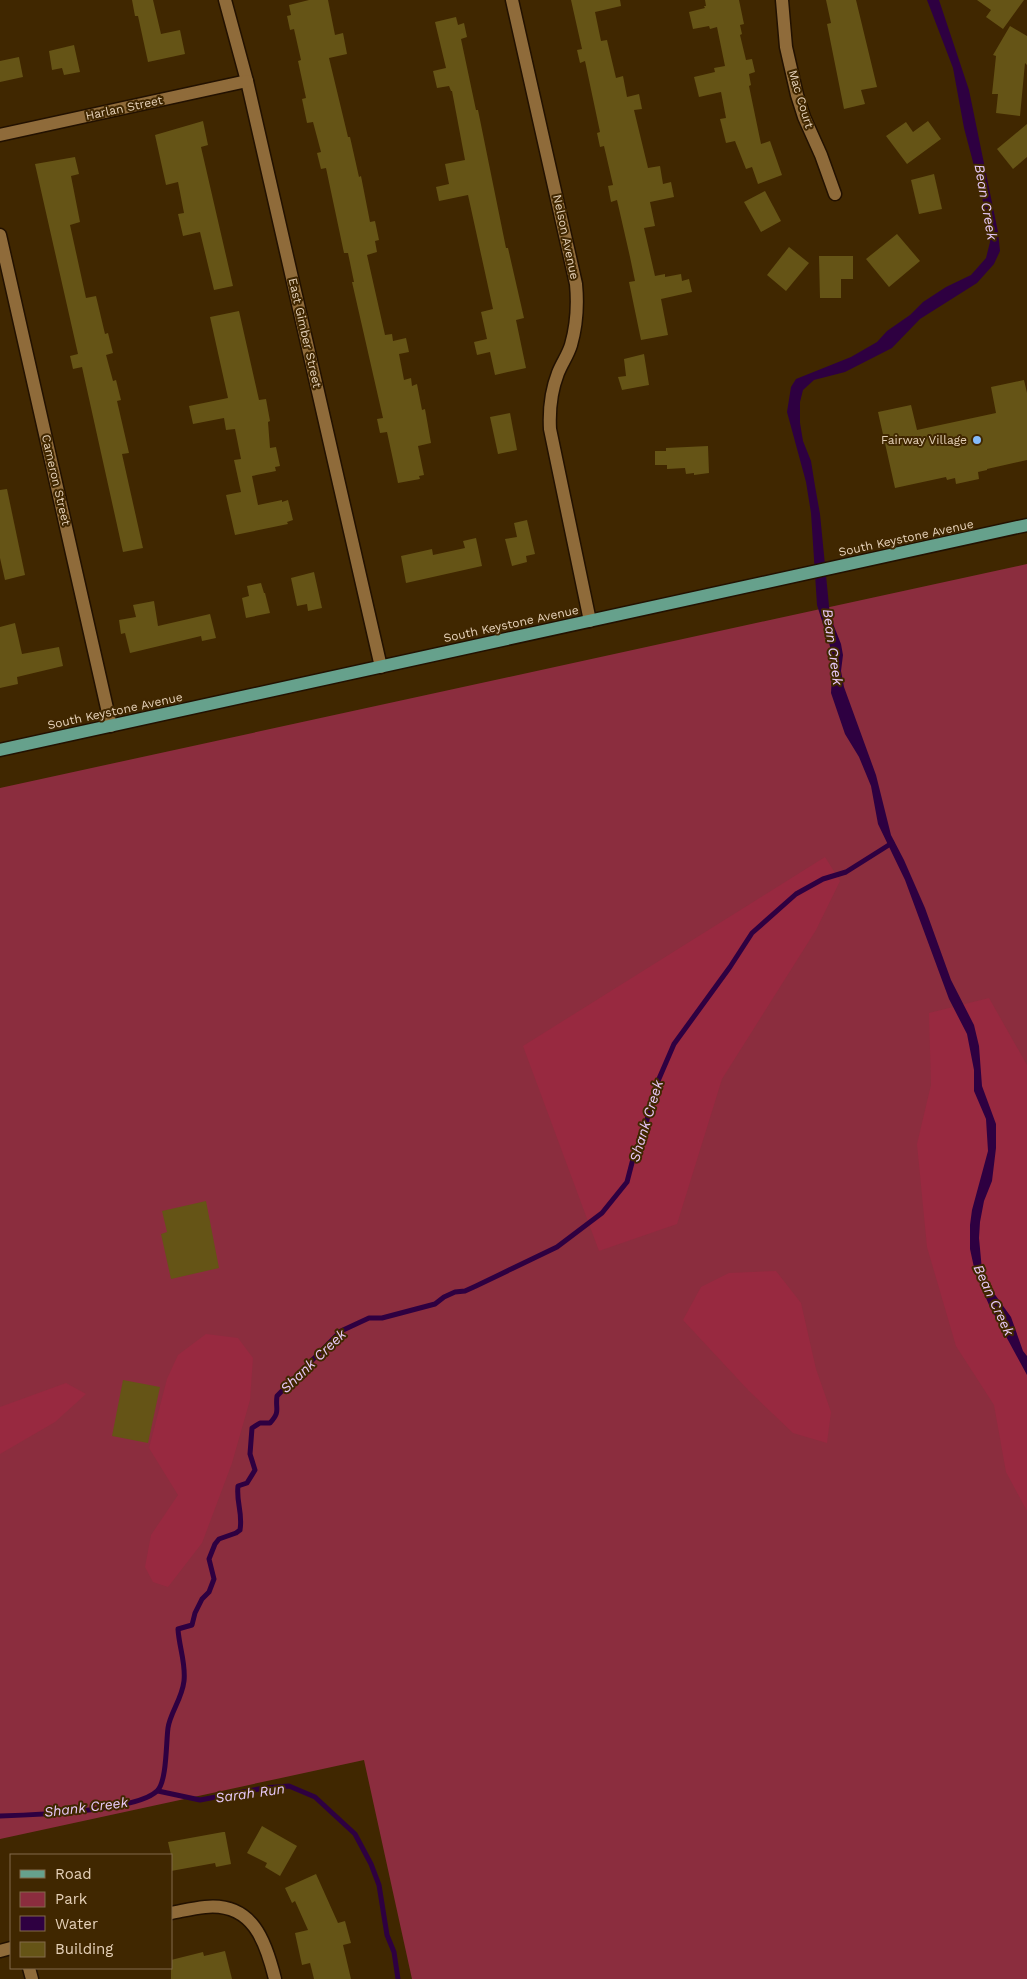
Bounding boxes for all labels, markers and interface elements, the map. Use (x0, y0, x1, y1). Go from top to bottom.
street label: Mac Court (786, 68, 816, 130)
street label: Harlan Street (84, 93, 164, 123)
water label: Bean Creek (971, 163, 1001, 242)
street label: Nelson Avenue (550, 193, 582, 281)
street label: East Gimber Street (286, 277, 324, 389)
street label: Cameron Street (39, 433, 73, 527)
place label: Fairway Village (881, 433, 967, 447)
marker: Fairway Village (971, 434, 983, 446)
street label: South Keystone Avenue (837, 517, 975, 559)
street label: South Keystone Avenue (442, 603, 580, 645)
water label: Bean Creek (820, 608, 846, 687)
street label: South Keystone Avenue (46, 690, 184, 732)
water label: Shank Creek (626, 1078, 666, 1164)
water label: Bean Creek (970, 1262, 1018, 1339)
water label: Shank Creek (277, 1326, 349, 1396)
water label: Sarah Run (214, 1780, 286, 1806)
water label: Shank Creek (43, 1794, 129, 1820)
legend (10, 1854, 172, 1969)
text: Road (55, 1865, 92, 1883)
text: Park (55, 1890, 88, 1908)
text: Water (55, 1915, 98, 1933)
text: Building (55, 1940, 113, 1958)

